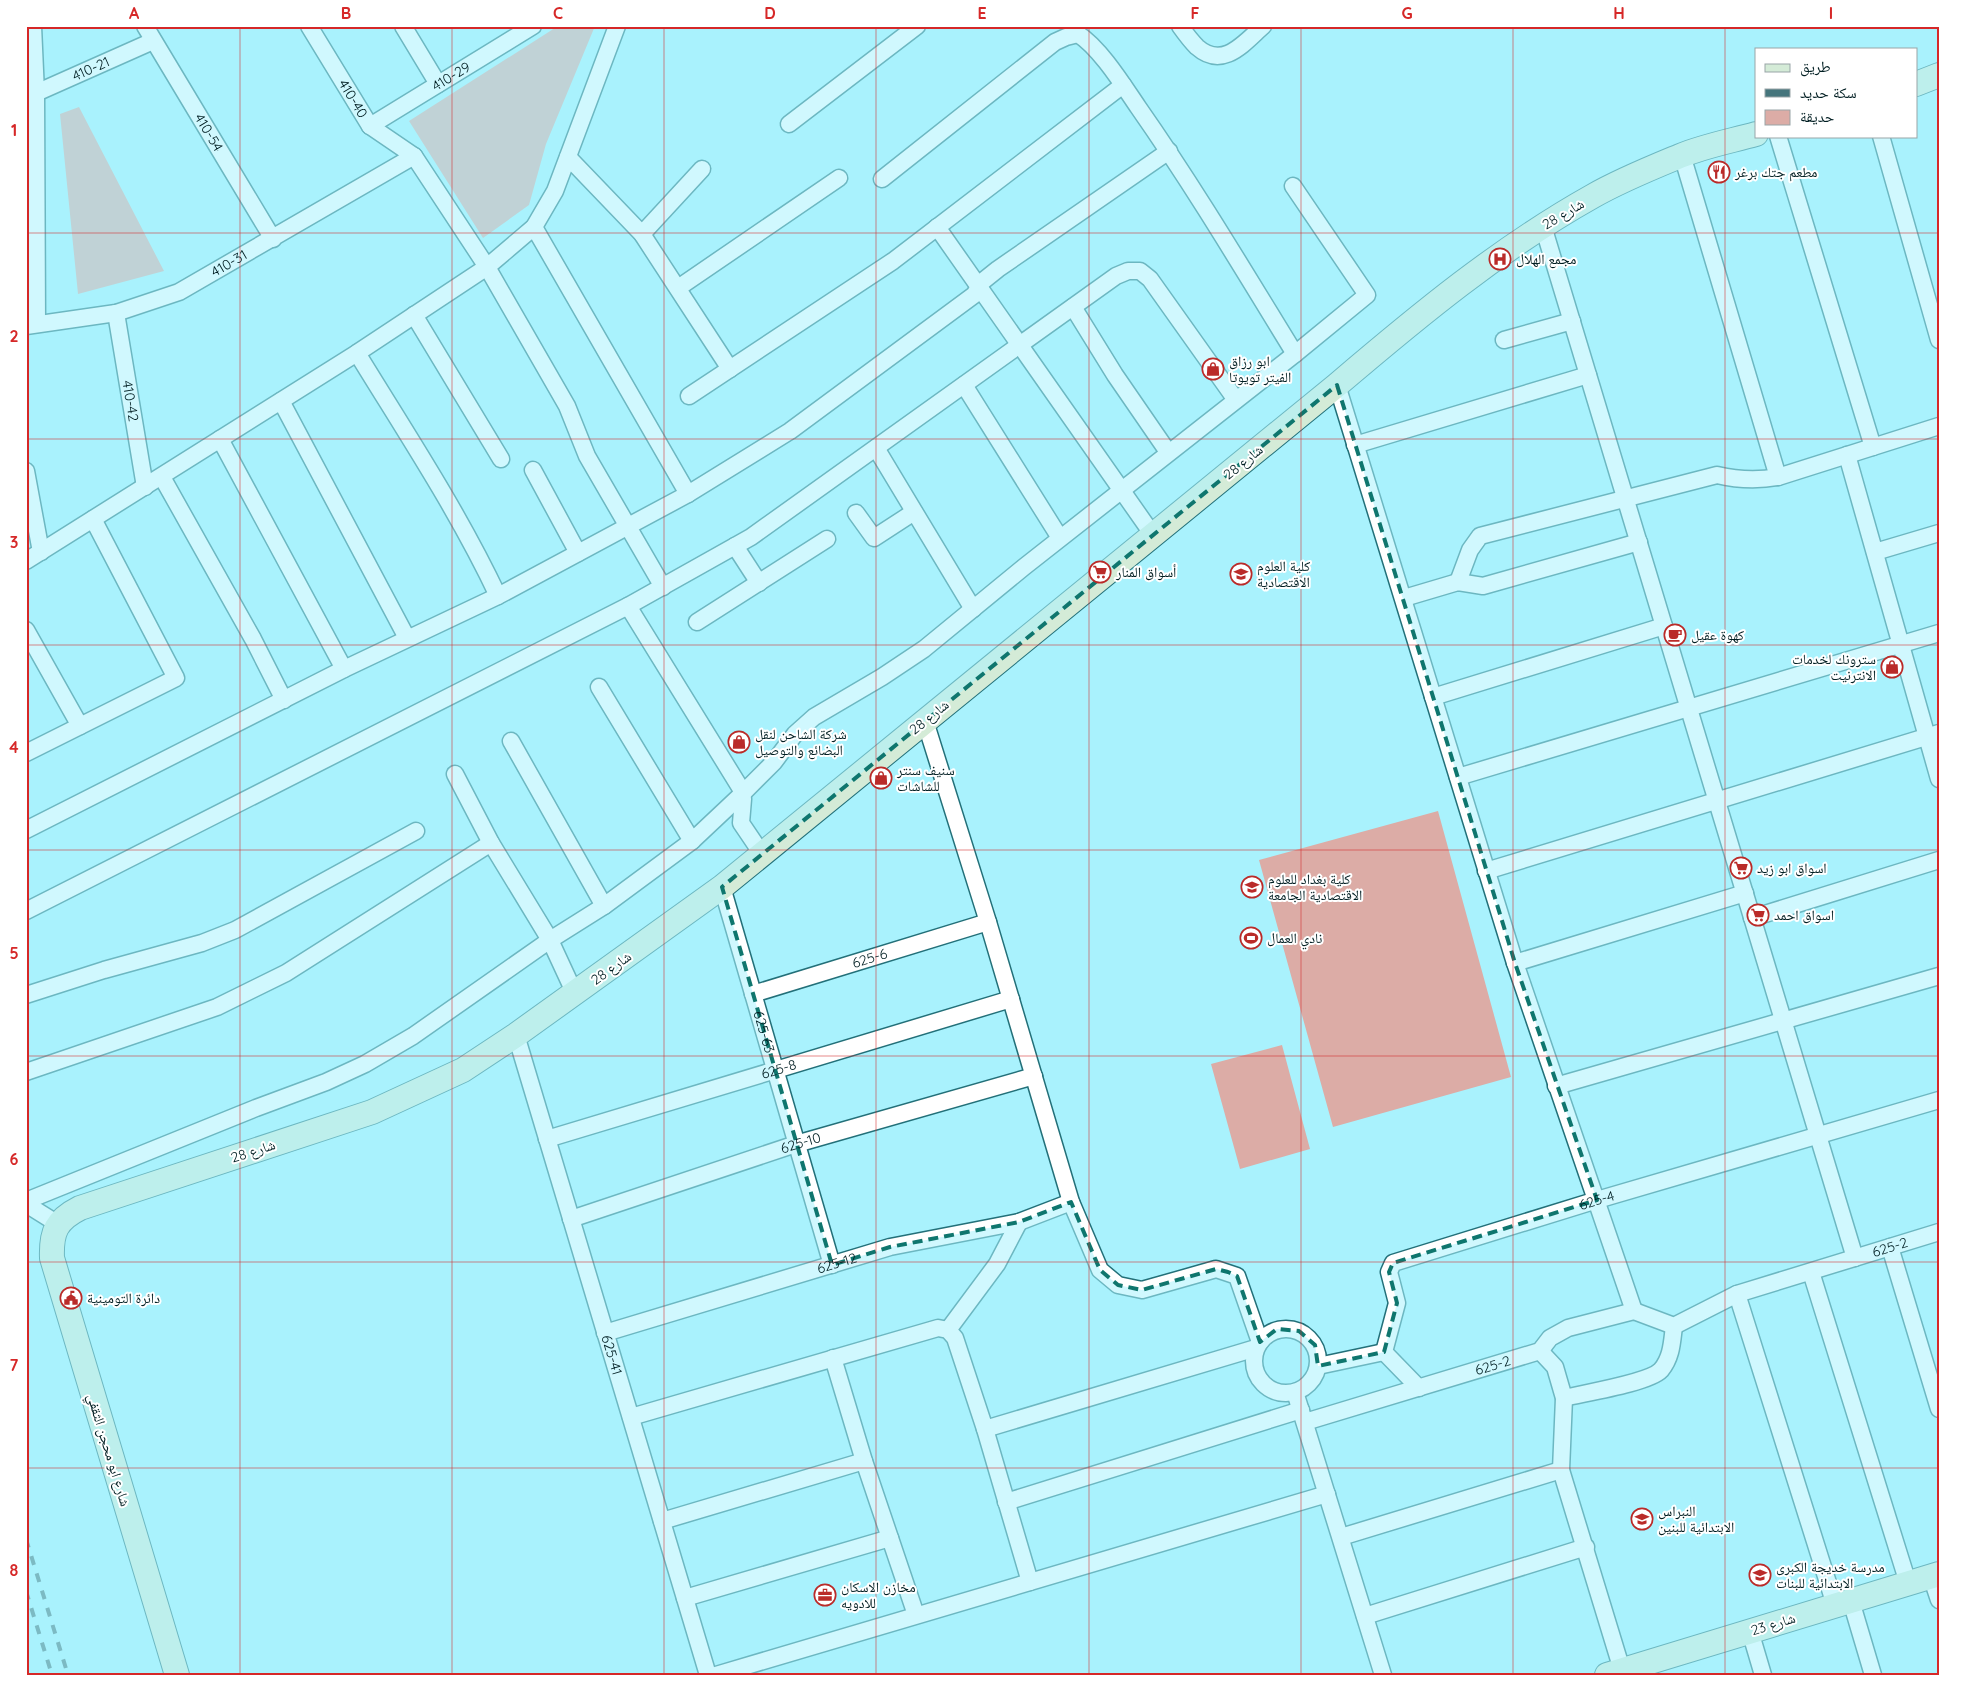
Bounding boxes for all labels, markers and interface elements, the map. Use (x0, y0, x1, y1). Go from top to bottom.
text: A (129, 3, 140, 23)
text: B (341, 3, 351, 23)
text: C (553, 3, 563, 23)
text: D (764, 3, 776, 23)
text: E (977, 3, 987, 23)
text: F (1191, 3, 1200, 23)
text: G (1401, 3, 1413, 23)
text: H (1613, 3, 1625, 23)
text: I (1829, 3, 1833, 23)
legend (1755, 48, 1918, 138)
street label: 410-21 (69, 52, 112, 85)
text: طريق (1800, 57, 1831, 77)
street label: 410-29 (428, 58, 474, 95)
street label: 410-40 (335, 76, 372, 121)
text: سكة حديد (1800, 83, 1857, 102)
text: حديقة (1800, 107, 1835, 126)
street label: 410-54 (191, 110, 227, 155)
text: 1 (11, 120, 17, 140)
restaurant icon: مطعم جتك برغر (1707, 160, 1731, 184)
place label: مطعم جتك برغر (1734, 163, 1818, 182)
street label: شارع 28 (1539, 194, 1588, 234)
street label: 410-31 (208, 246, 250, 281)
hospital icon: مجمع الهلال (1488, 247, 1512, 271)
place label: مجمع الهلال (1516, 250, 1577, 269)
text: 2 (9, 326, 19, 346)
place label: ابو رزاق الفيتر تويوتا (1229, 352, 1291, 386)
shop icon: ابو رزاق الفيتر تويوتا (1201, 357, 1225, 381)
street label: 410-42 (118, 379, 143, 423)
street label: شارع 28 (1220, 441, 1267, 484)
text: 3 (10, 532, 18, 552)
place label: كلية العلوم الاقتصادية (1257, 557, 1311, 591)
supermarket icon: أسواق المنار (1088, 560, 1112, 584)
school or university icon: كلية العلوم الاقتصادية (1229, 562, 1253, 586)
place label: أسواق المنار (1115, 563, 1176, 581)
cafe icon: كهوة عقيل (1663, 623, 1687, 647)
place label: كهوة عقيل (1691, 626, 1744, 644)
place label: سترونك لخدمات الانترنيت (1792, 650, 1876, 684)
shop icon: سترونك لخدمات الانترنيت (1880, 655, 1904, 679)
street label: شارع 28 (906, 696, 953, 739)
place label: شركة الشاحن لنقل البضائع والتوصيل (755, 725, 847, 760)
shop icon: شركة الشاحن لنقل البضائع والتوصيل (727, 730, 751, 754)
text: 4 (9, 737, 19, 757)
place label: سنيف سنتر للشاشات (896, 761, 955, 795)
shop icon: سنيف سنتر للشاشات (869, 766, 893, 790)
supermarket icon: اسواق ابو زيد (1729, 856, 1753, 880)
place label: اسواق ابو زيد (1757, 859, 1827, 877)
place label: كلية بغداد للعلوم الاقتصادية الجامعة (1268, 870, 1362, 904)
school or university icon: كلية بغداد للعلوم الاقتصادية الجامعة (1240, 875, 1264, 899)
supermarket icon: اسواق احمد (1746, 903, 1770, 927)
place label: اسواق احمد (1774, 906, 1834, 924)
sports icon: نادي العمال (1239, 926, 1263, 950)
place label: نادي العمال (1267, 929, 1323, 950)
text: 5 (9, 943, 19, 963)
street label: 625-6 (850, 944, 890, 972)
street label: شارع 28 (587, 947, 635, 990)
street label: 625-63 (749, 1009, 779, 1055)
street label: 625-8 (759, 1055, 799, 1083)
street label: 625-10 (778, 1128, 823, 1158)
street label: شارع 28 (228, 1135, 278, 1168)
text: 6 (10, 1149, 19, 1169)
street label: 625-4 (1577, 1186, 1616, 1214)
street label: 625-2 (1870, 1233, 1910, 1261)
street label: 625-12 (815, 1249, 859, 1278)
public building icon: دائرة التومينية (59, 1286, 83, 1310)
place label: دائرة التومينية (87, 1289, 160, 1307)
street label: 625-41 (597, 1333, 626, 1377)
street label: 625-2 (1473, 1351, 1513, 1379)
text: 7 (10, 1355, 19, 1375)
street label: شارع ابو محجن الثقفي (81, 1391, 135, 1509)
place label: النبراس الابتدائية للبنين (1658, 1502, 1734, 1536)
school or university icon: النبراس الابتدائية للبنين (1630, 1507, 1654, 1531)
place label: مدرسة خديجة الكبرى الابتدائية للبنات (1776, 1558, 1885, 1592)
text: 8 (10, 1560, 19, 1580)
school or university icon: مدرسة خديجة الكبرى الابتدائية للبنات (1748, 1563, 1772, 1587)
place label: مخازن الاسكان للادويه (841, 1578, 916, 1612)
office icon: مخازن الاسكان للادويه (813, 1583, 837, 1607)
street label: شارع 23 (1749, 1609, 1798, 1640)

